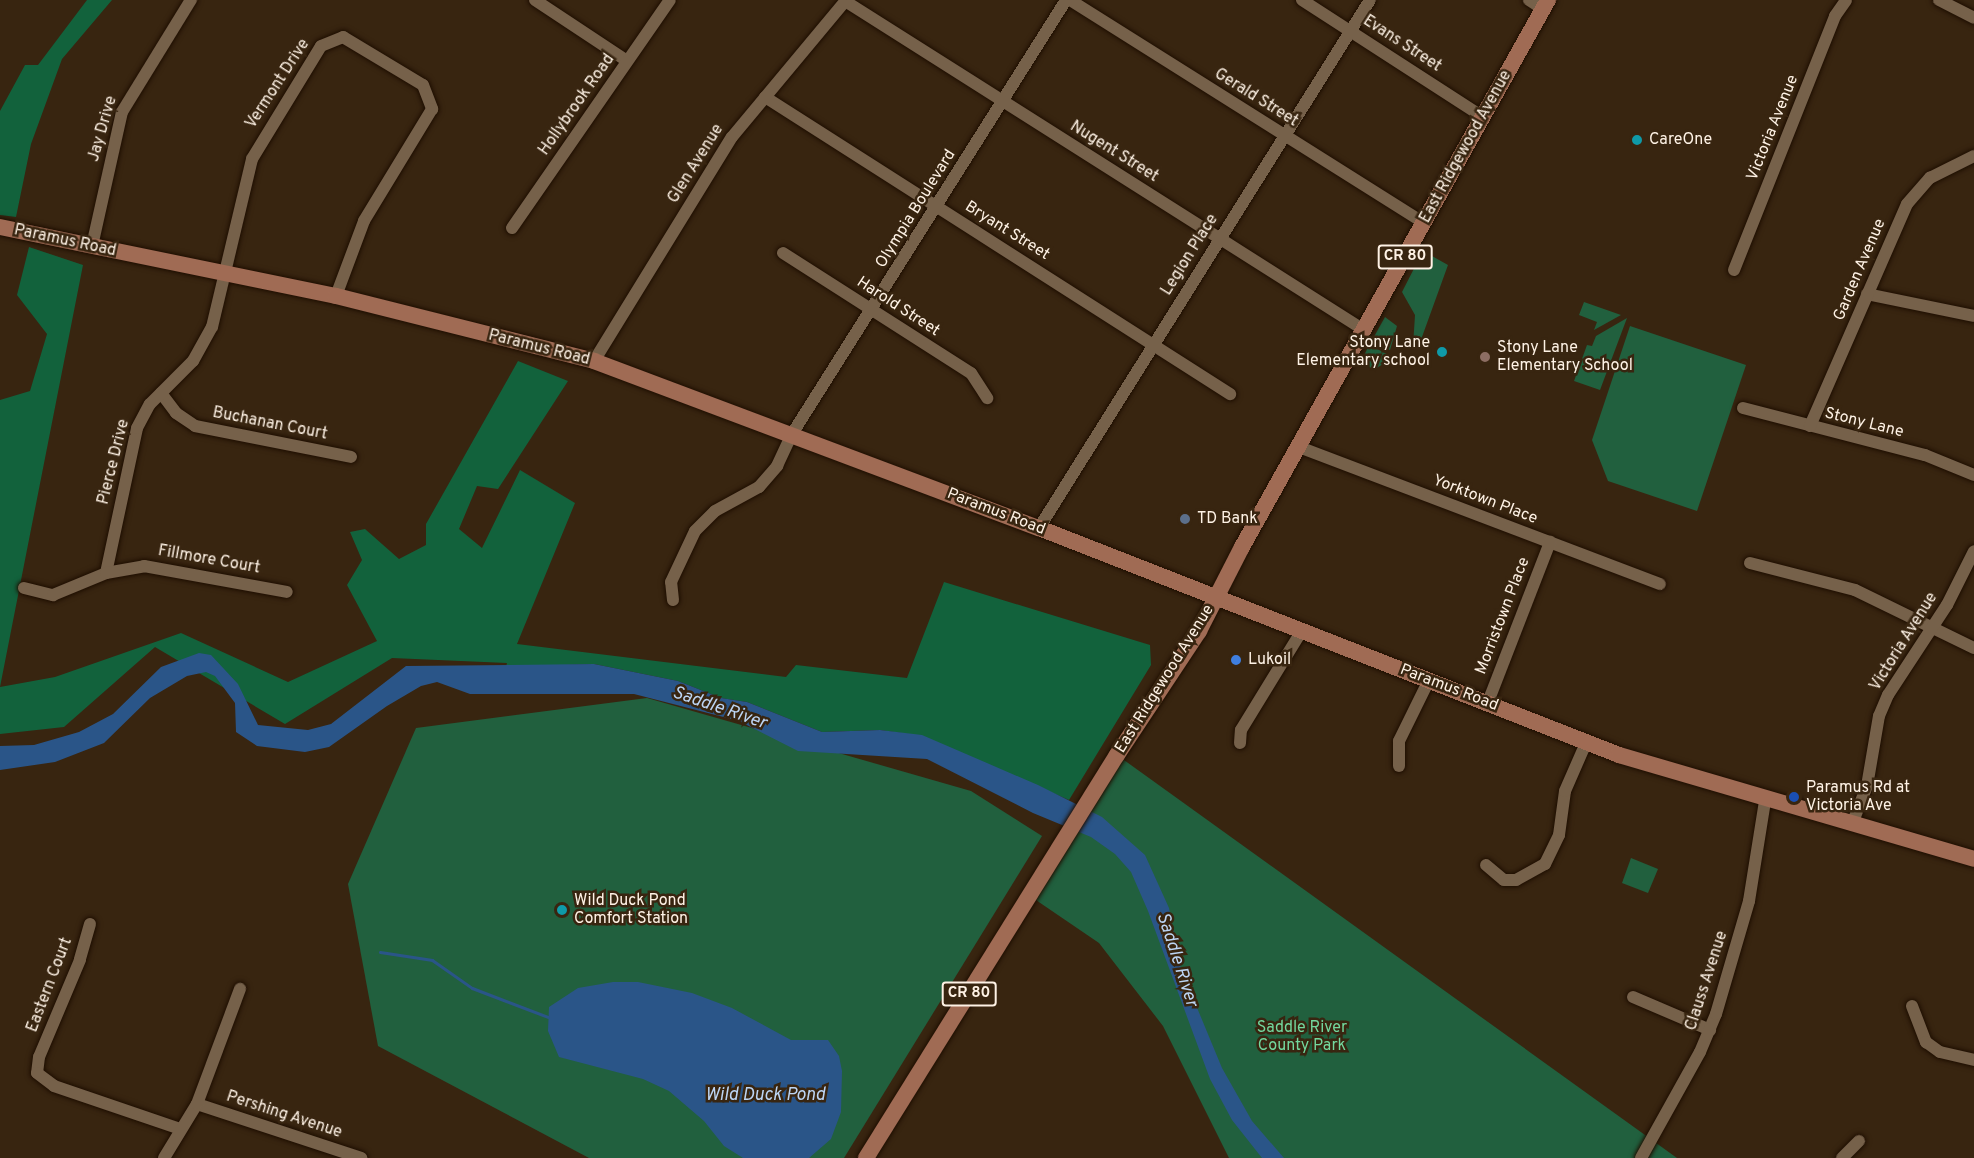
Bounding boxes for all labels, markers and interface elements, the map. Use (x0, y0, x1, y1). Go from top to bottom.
street label: Evans Street (1359, 12, 1445, 76)
street label: Vermont Drive (242, 36, 314, 132)
street label: Hollybrook Road (535, 51, 619, 159)
street label: Gerald Street (1211, 65, 1301, 131)
street label: East Ridgewood Avenue (1416, 67, 1516, 227)
street label: Victoria Avenue (1743, 72, 1803, 184)
street label: Jay Drive (85, 94, 121, 164)
street label: Nugent Street (1066, 117, 1162, 187)
street label: Glen Avenue (664, 121, 728, 207)
place label: CareOne (1649, 130, 1712, 150)
marker: CareOne (1630, 133, 1644, 147)
street label: Olympia Boulevard (872, 146, 960, 272)
street label: Bryant Street (961, 197, 1053, 265)
street label: Legion Place (1157, 211, 1223, 299)
street label: Garden Avenue (1830, 216, 1890, 324)
street label: Paramus Road (12, 221, 118, 261)
road number: CR 80 (1376, 245, 1434, 269)
street label: Harold Street (853, 273, 943, 341)
street label: Paramus Road (486, 326, 592, 370)
place label: Stony Lane Elementary school (1296, 333, 1430, 371)
place label: Stony Lane Elementary School (1497, 338, 1633, 376)
marker: Stony Lane Elementary school (1435, 345, 1449, 359)
marker: Stony Lane Elementary School (1478, 350, 1492, 364)
street label: Buchanan Court (211, 403, 329, 445)
street label: Stony Lane (1822, 404, 1906, 442)
street label: Pierce Drive (94, 417, 134, 507)
street label: Yorktown Place (1430, 471, 1540, 529)
street label: Paramus Road (944, 484, 1048, 540)
place label: TD Bank (1197, 509, 1258, 529)
marker: TD Bank (1178, 512, 1192, 526)
street label: Fillmore Court (156, 542, 262, 578)
street label: Morristown Place (1472, 555, 1534, 677)
street label: Victoria Avenue (1866, 589, 1942, 695)
street label: East Ridgewood Avenue (1111, 601, 1219, 757)
place label: Lukoil (1248, 650, 1291, 670)
marker: Lukoil (1229, 653, 1243, 667)
street label: Paramus Road (1397, 660, 1501, 716)
water label: Saddle River (669, 683, 769, 735)
place label: Paramus Rd at Victoria Ave (1806, 778, 1910, 816)
marker: Paramus Rd at Victoria Ave (1787, 790, 1801, 804)
place label: Wild Duck Pond Comfort Station (574, 891, 688, 929)
marker: Wild Duck Pond Comfort Station (555, 903, 569, 917)
water label: Saddle River (1151, 910, 1201, 1010)
street label: Clauss Avenue (1682, 928, 1732, 1034)
street label: Eastern Court (23, 935, 77, 1035)
road number: CR 80 (940, 982, 998, 1006)
park label: Saddle River County Park (1257, 1018, 1347, 1056)
water label: Wild Duck Pond (705, 1085, 825, 1107)
street label: Pershing Avenue (223, 1087, 345, 1143)

